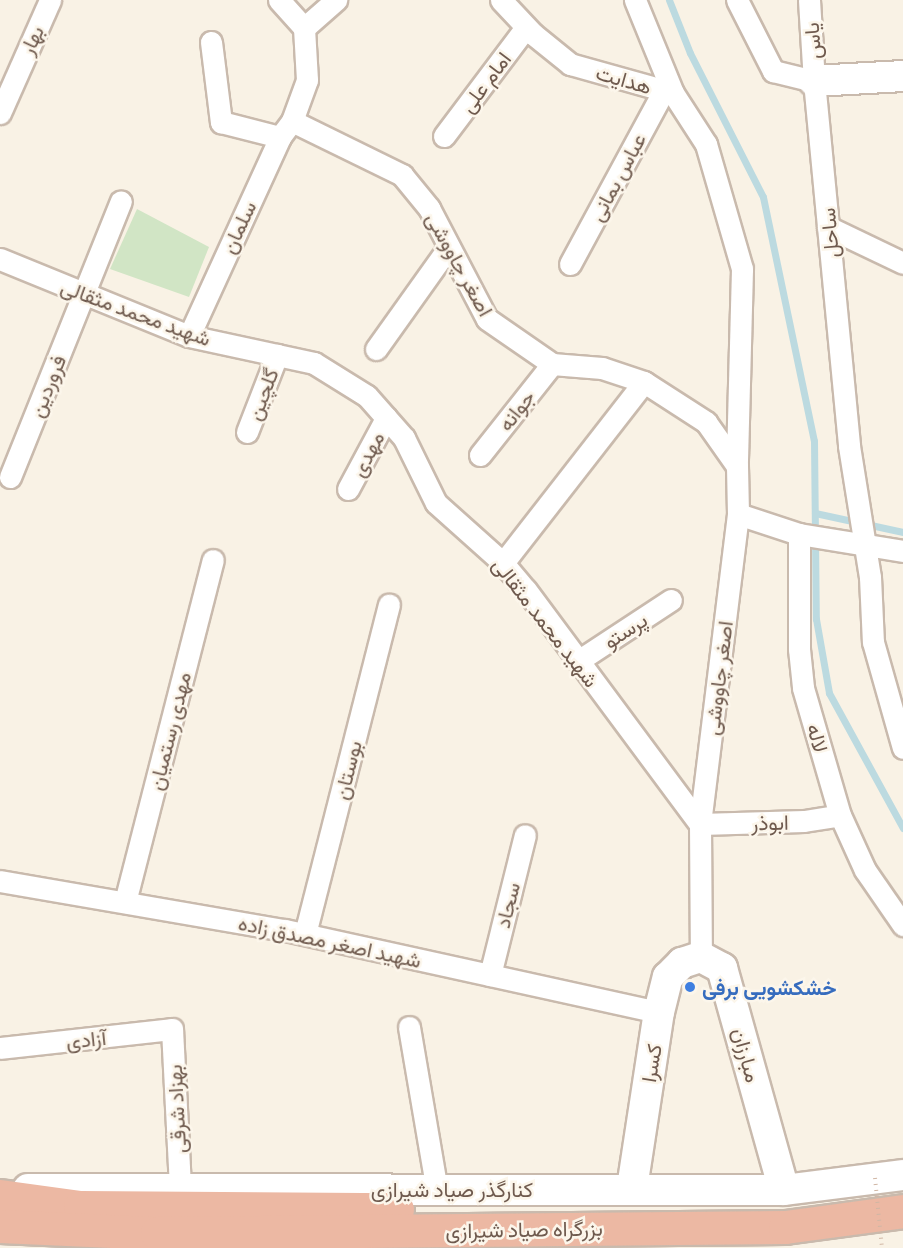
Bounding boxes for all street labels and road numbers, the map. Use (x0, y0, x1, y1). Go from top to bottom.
street label: بهار (13, 21, 49, 59)
street label: یاس (798, 22, 826, 60)
street label: امام علی (454, 47, 516, 117)
street label: هدایت (593, 59, 655, 99)
street label: عباس بمانی (583, 129, 651, 225)
street label: سلمان (215, 197, 261, 257)
street label: ساحل (814, 207, 844, 259)
street label: اصغر چاووشی (421, 208, 499, 320)
street label: شهید محمد مثقالی (58, 273, 214, 351)
street label: فروردین (23, 351, 71, 421)
street label: گلچین (241, 364, 283, 424)
street label: جوانه (492, 384, 540, 436)
street label: مهدی (345, 427, 389, 481)
street label: شهید محمد مثقالی (488, 552, 604, 692)
street label: پرستو (598, 607, 652, 653)
street label: اصغر چاووشی (698, 619, 738, 737)
street label: مهدی رستمیان (142, 669, 196, 793)
street label: لاله (802, 721, 834, 755)
street label: بوستان (328, 738, 366, 802)
street label: ابوذر (751, 809, 789, 835)
street label: سجاد (489, 879, 525, 931)
street label: شهید اصغر مصدق زاده (236, 909, 424, 973)
street label: آزادی (65, 1024, 107, 1054)
street label: مبارزان (728, 1025, 766, 1085)
street label: کسرا (636, 1042, 666, 1084)
street label: بهزاد شرقی (161, 1064, 191, 1154)
street label: کنارگذر صیاد شیرازی (371, 1176, 533, 1202)
street label: بزرگراه صیاد شیرازی (445, 1215, 603, 1243)

